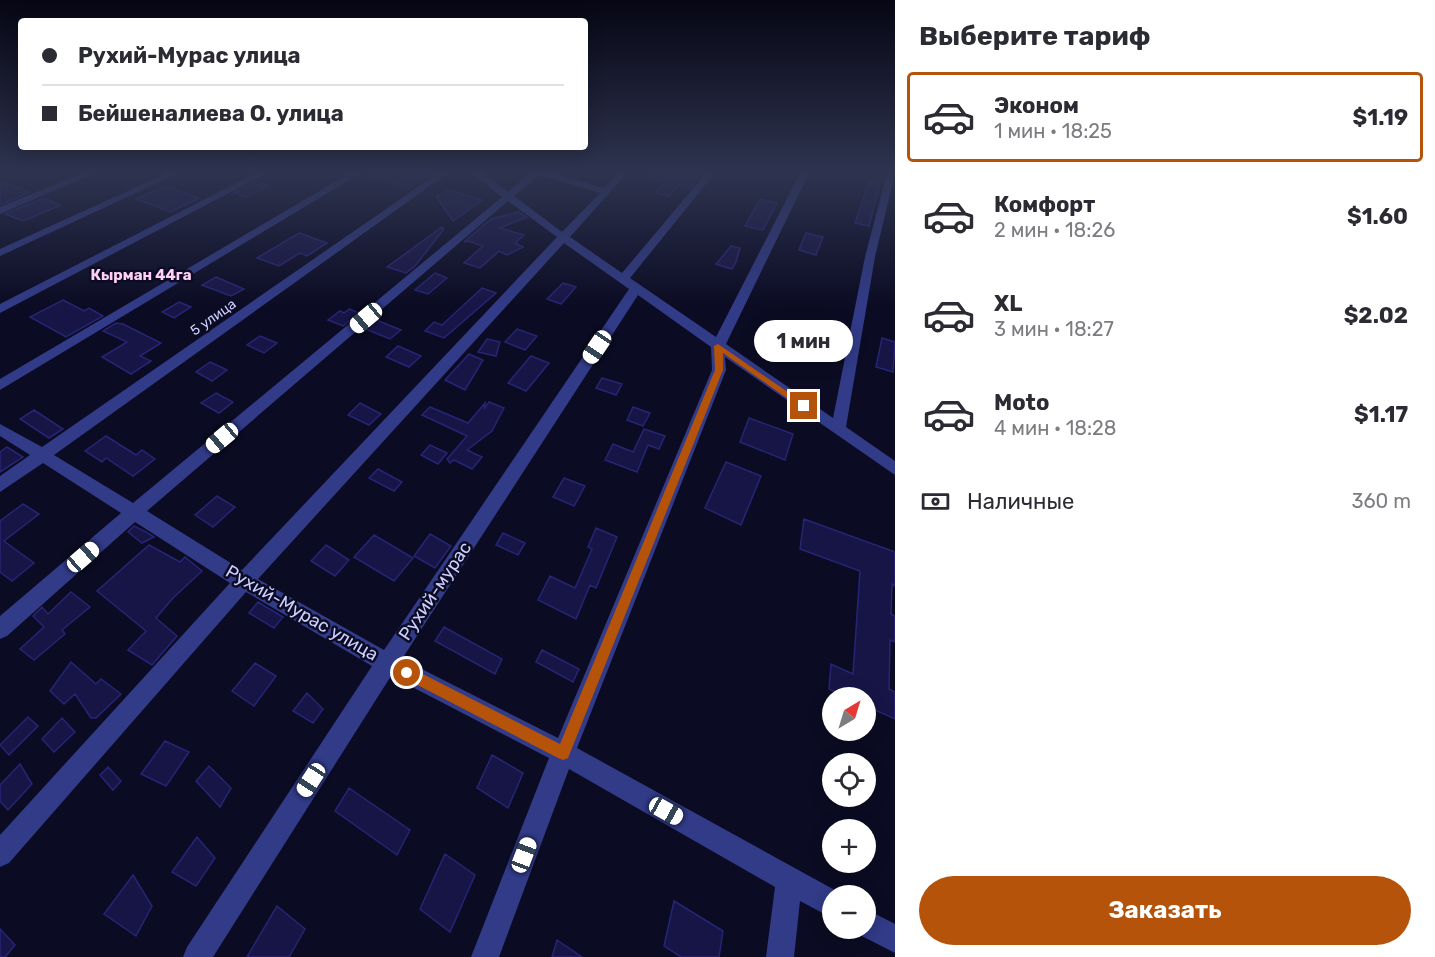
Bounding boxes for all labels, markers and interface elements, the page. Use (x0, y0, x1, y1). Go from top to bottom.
text: Выберите тариф (919, 20, 1150, 52)
text: Рухий-Мурас улица (78, 42, 301, 69)
icon: car (922, 90, 976, 144)
text: Эконом (994, 92, 1079, 119)
text: Бейшеналиева О. улица (78, 100, 344, 127)
text: $1.19 (1353, 104, 1408, 131)
text: 1 мин · 18:25 (994, 119, 1112, 143)
icon: car (922, 189, 976, 243)
text: Комфорт (994, 191, 1095, 218)
text: $1.60 (1347, 203, 1408, 230)
text: 2 мин · 18:26 (994, 218, 1115, 242)
district label: Кырман 44га (90, 266, 192, 284)
icon: car (922, 288, 976, 342)
text: XL (994, 290, 1022, 317)
street label: 5 улица (187, 296, 239, 339)
car (346, 300, 386, 336)
text: $2.02 (1344, 302, 1408, 329)
text: 3 мин · 18:27 (994, 317, 1114, 341)
callout: 1 мин (754, 319, 854, 361)
car (579, 327, 615, 367)
text: 1 мин (776, 329, 831, 353)
icon: car (922, 387, 976, 441)
text: Moto (994, 389, 1049, 416)
route end (790, 392, 817, 419)
text: $1.17 (1354, 401, 1408, 428)
text: 4 мин · 18:28 (994, 416, 1117, 440)
car (202, 420, 242, 456)
icon: cash (919, 485, 952, 518)
text: Наличные (967, 488, 1074, 515)
text: 360 m (1352, 489, 1411, 513)
street label: Рухий-мурас (394, 537, 476, 645)
car (64, 538, 102, 576)
street label: Рухий-Мурас улица (222, 560, 382, 666)
route start (393, 659, 420, 686)
north arrow (822, 687, 876, 741)
map controls (822, 687, 876, 939)
button: locate (822, 753, 876, 807)
car (294, 760, 328, 800)
car (646, 794, 686, 828)
button: + (822, 819, 876, 873)
car (509, 835, 539, 875)
button: Заказать (919, 876, 1411, 945)
button: − (822, 885, 876, 939)

